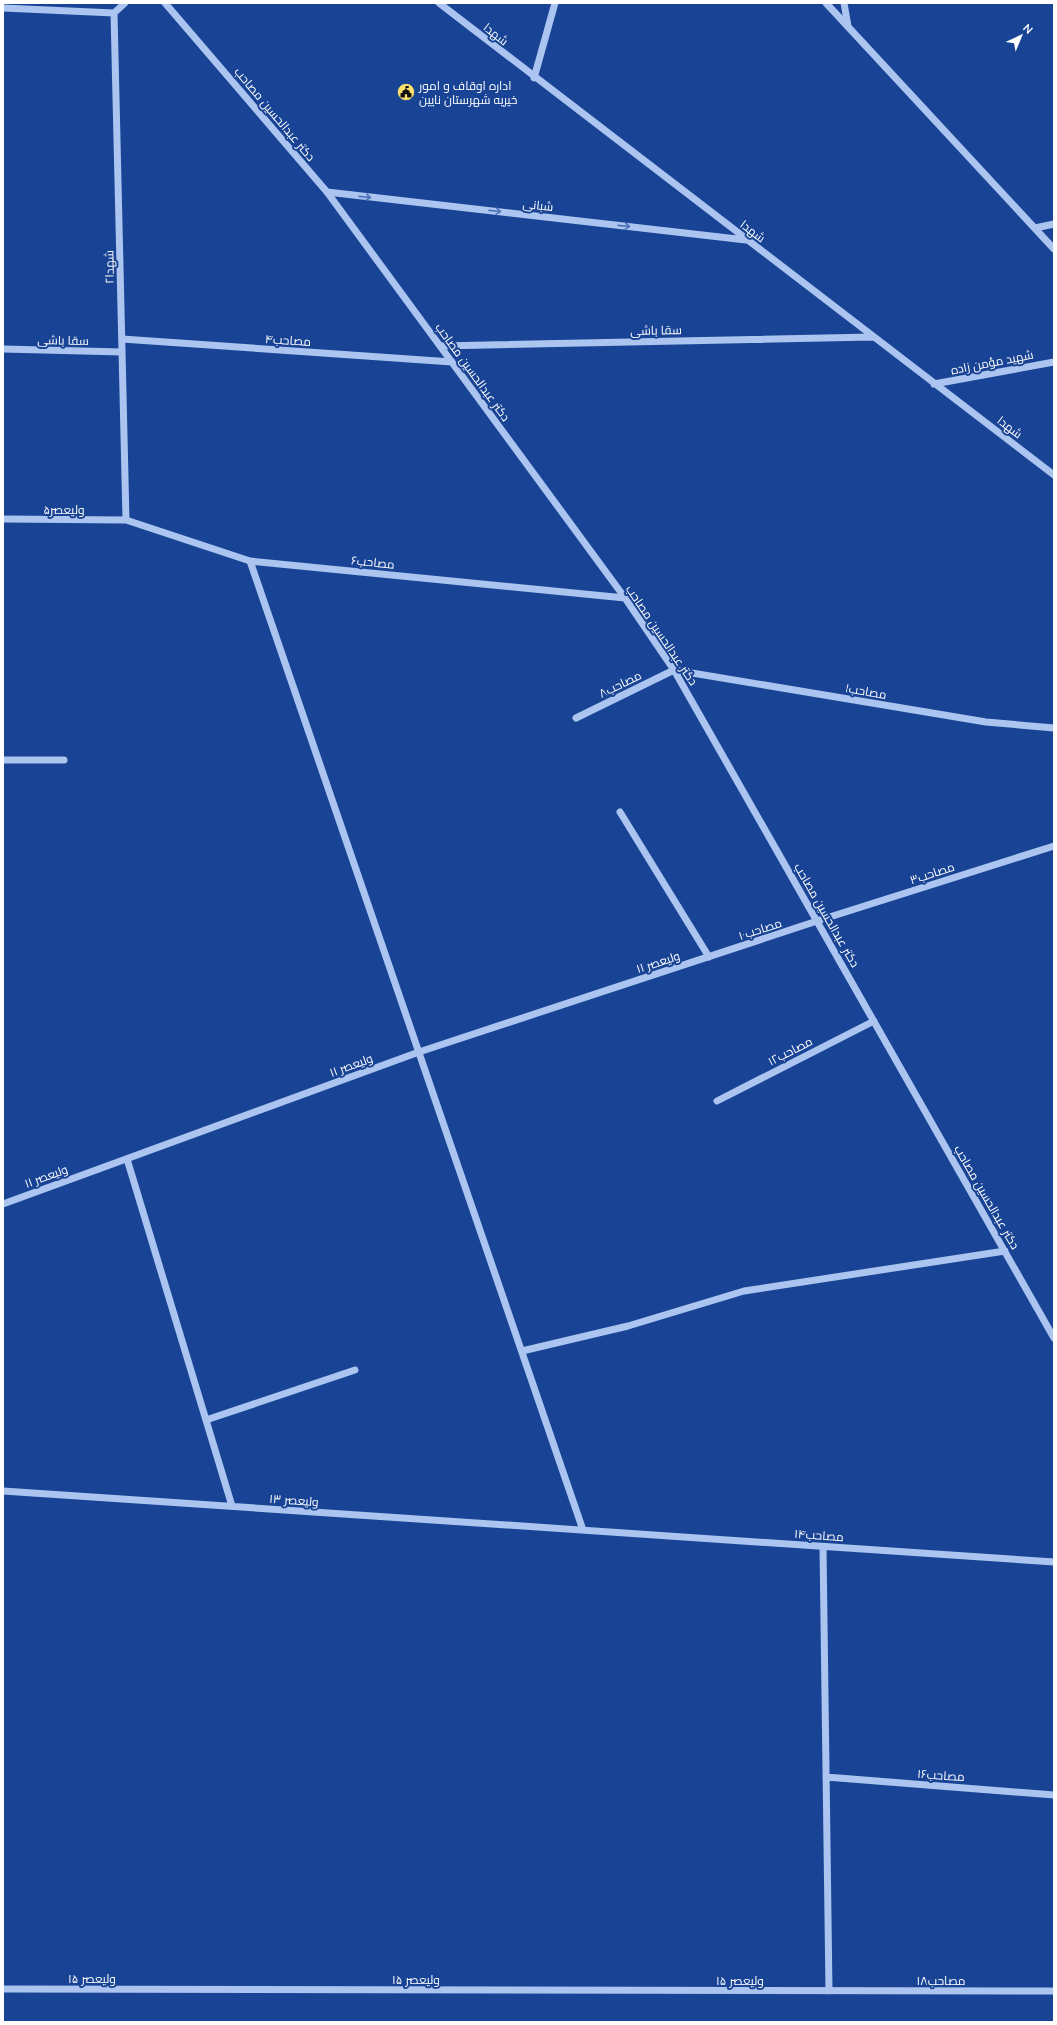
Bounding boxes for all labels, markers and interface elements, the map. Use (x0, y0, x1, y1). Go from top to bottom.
north arrow (1001, 16, 1041, 56)
street label: شهدا (481, 20, 512, 48)
text: N (1020, 21, 1036, 37)
street label: دکتر عبدالحسین مصاحب (231, 64, 319, 164)
place label: اداره اوقاف و امور خیریه شهرستان نایین (418, 78, 518, 107)
public building icon: اداره اوقاف و امور خیریه شهرستان نایین (396, 82, 416, 102)
one-way arrow (359, 193, 372, 200)
street label: شبانی (522, 196, 554, 214)
one-way arrow (488, 207, 501, 215)
street label: شهدا (738, 217, 769, 245)
one-way arrow (617, 222, 630, 230)
street label: شهدا۲ (101, 250, 117, 284)
street label: دکتر عبدالحسین مصاحب (432, 320, 514, 424)
street label: سقا باشی (630, 322, 682, 338)
street label: مصاحب۴ (265, 331, 311, 349)
street label: سقا باشی (37, 332, 89, 348)
street label: شهید مؤمن زاده (949, 347, 1035, 377)
street label: شهدا (995, 413, 1026, 441)
street label: ولیعصر۵ (44, 502, 85, 517)
street label: مصاحب۶ (350, 552, 396, 572)
street label: دکتر عبدالحسین مصاحب (623, 582, 701, 688)
street label: مصاحب۸ (596, 667, 644, 701)
street label: مصاحب۱ (844, 680, 888, 702)
street label: مصاحب۳ (908, 859, 956, 887)
street label: دکتر عبدالحسین مصاحب (791, 860, 863, 970)
street label: مصاحب۱۰ (736, 915, 784, 943)
street label: ولیعصر ۱۱ (634, 948, 682, 976)
street label: مصاحب۱۲ (765, 1033, 815, 1069)
street label: ولیعصر ۱۱ (327, 1050, 375, 1080)
street label: دکتر عبدالحسین مصاحب (951, 1142, 1023, 1252)
street label: ولیعصر ۱۱ (22, 1161, 70, 1191)
street label: ولیعصر ۱۳ (269, 1491, 319, 1509)
street label: مصاحب۱۴ (794, 1526, 844, 1544)
street label: مصاحب۱۶ (917, 1766, 965, 1784)
street label: ولیعصر ۱۵ (68, 1971, 116, 1986)
street label: ولیعصر ۱۵ (392, 1972, 440, 1987)
street label: ولیعصر ۱۵ (716, 1973, 764, 1988)
street label: مصاحب۱۸ (916, 1973, 966, 1988)

